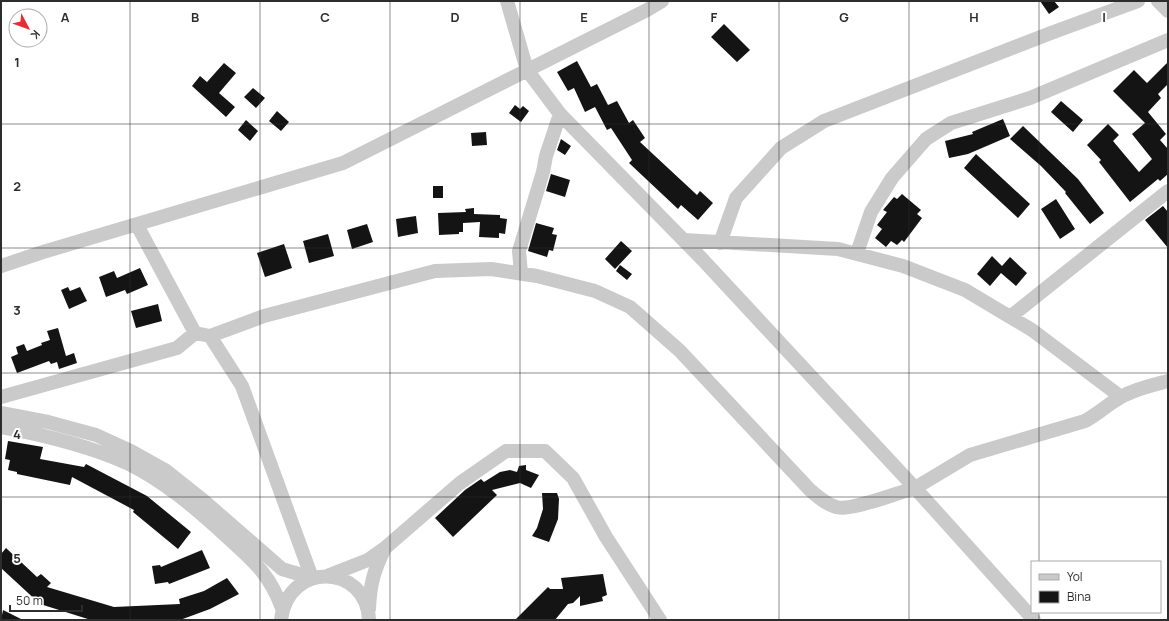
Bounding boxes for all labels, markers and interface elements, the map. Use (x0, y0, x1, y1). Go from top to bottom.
north arrow (8, 8, 48, 48)
text: A (61, 8, 70, 26)
text: B (191, 8, 199, 26)
text: C (320, 8, 330, 26)
text: D (450, 8, 460, 26)
text: E (580, 8, 588, 26)
text: F (711, 8, 718, 26)
text: G (839, 8, 849, 26)
text: H (969, 8, 979, 26)
text: I (1102, 8, 1106, 26)
text: K (27, 27, 44, 43)
text: 1 (14, 53, 20, 71)
text: 2 (13, 177, 21, 195)
text: 3 (13, 301, 21, 319)
text: 4 (13, 425, 21, 443)
text: 5 (13, 549, 21, 567)
legend (1031, 561, 1161, 613)
text: Yol (1067, 568, 1083, 585)
scale bar (10, 587, 82, 613)
text: Bina (1067, 588, 1091, 605)
text: 50 m (16, 592, 43, 609)

